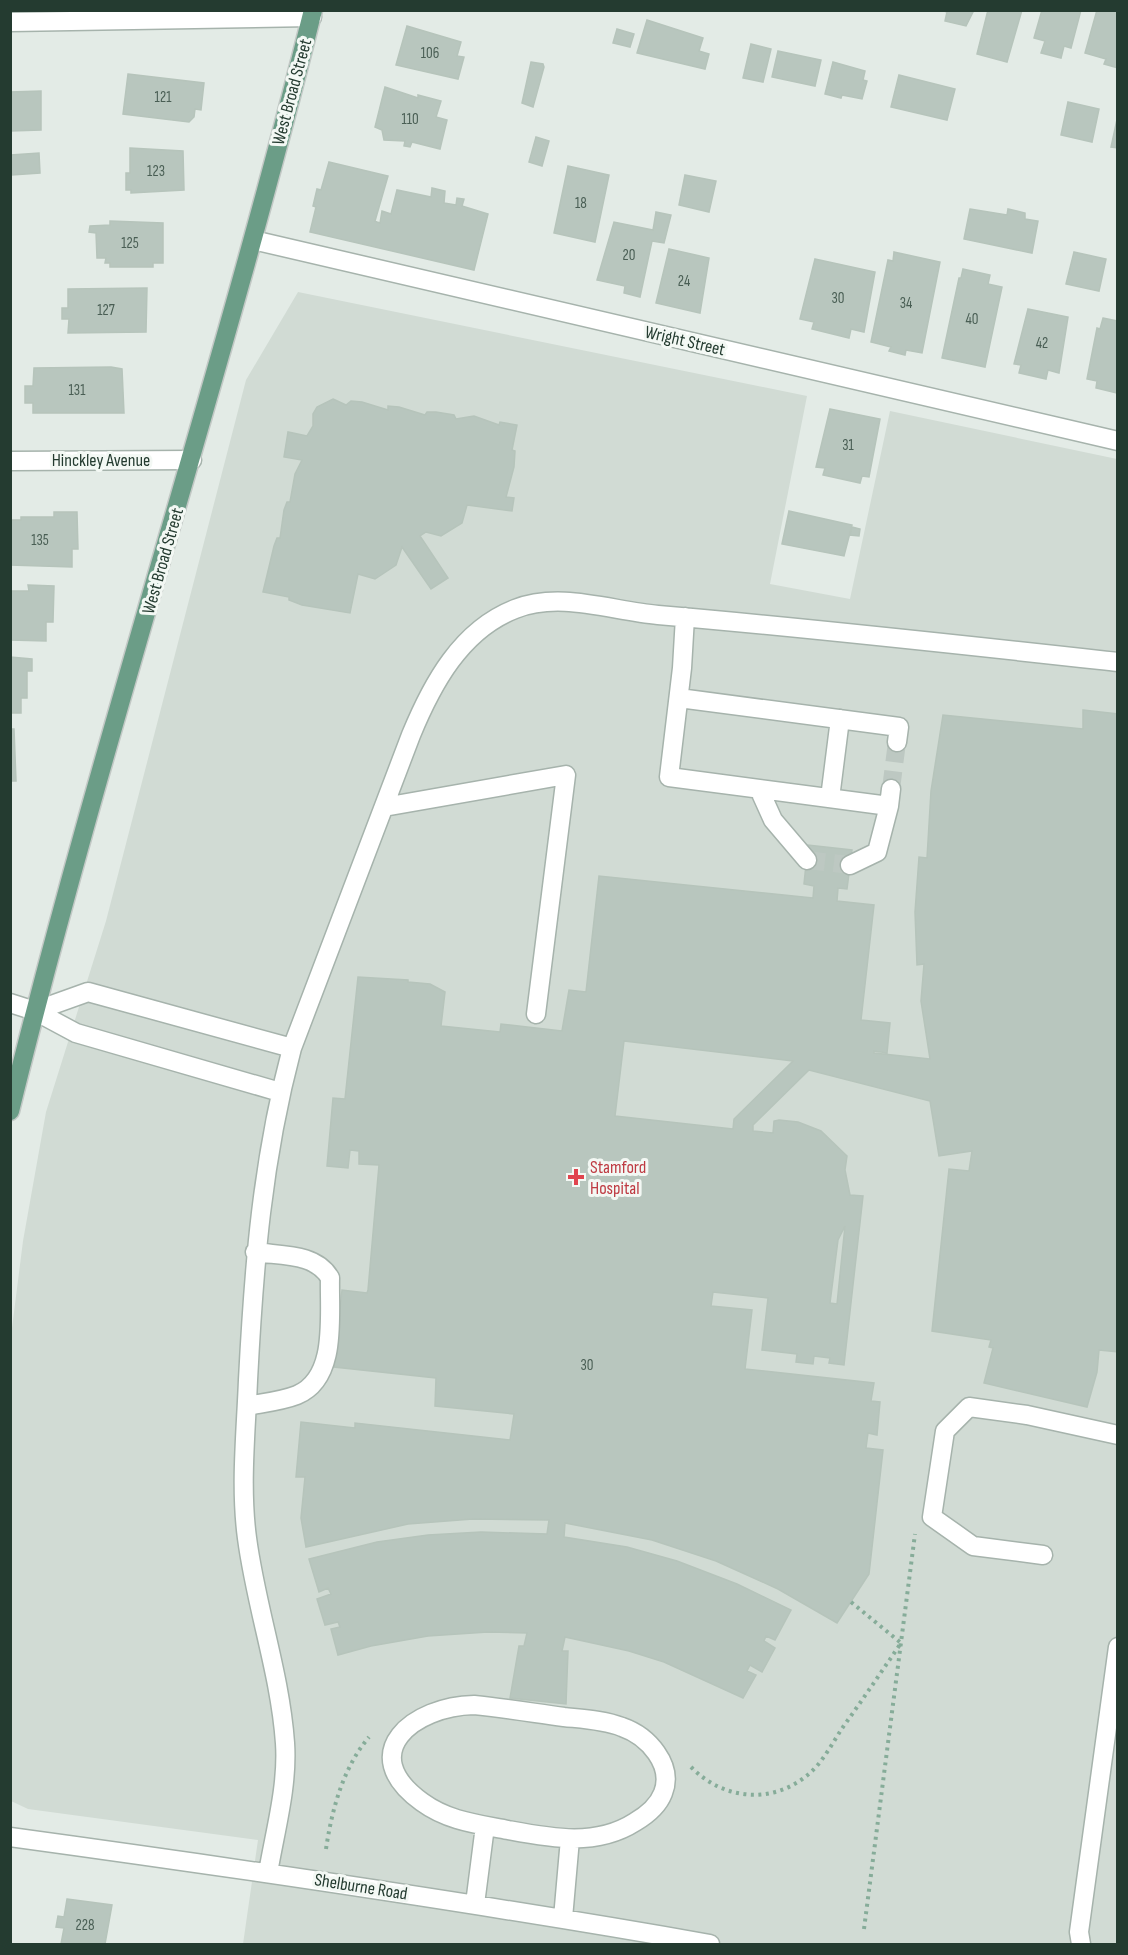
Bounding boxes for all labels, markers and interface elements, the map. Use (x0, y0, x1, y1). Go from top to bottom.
street label: West Broad Street (268, 36, 316, 147)
house number: 106 (421, 44, 439, 63)
house number: 121 (155, 88, 172, 107)
house number: 110 (401, 110, 419, 129)
house number: 123 (147, 162, 165, 181)
house number: 18 (575, 194, 587, 213)
house number: 125 (121, 234, 139, 253)
house number: 20 (623, 246, 635, 265)
house number: 24 (678, 272, 690, 291)
house number: 30 (832, 289, 844, 308)
house number: 34 (900, 294, 912, 313)
house number: 127 (97, 301, 115, 320)
house number: 40 (966, 310, 978, 329)
street label: Wright Street (643, 322, 727, 360)
house number: 42 (1036, 334, 1048, 353)
house number: 131 (69, 381, 86, 400)
house number: 31 (842, 436, 855, 455)
street label: Hinckley Avenue (52, 450, 150, 471)
street label: West Broad Street (138, 505, 188, 616)
house number: 135 (31, 531, 49, 550)
place label: Stamford Hospital (590, 1157, 646, 1199)
marker: Stamford Hospital (567, 1168, 585, 1186)
house number: 30 (581, 1356, 593, 1375)
street label: Shelburne Road (313, 1869, 409, 1905)
house number: 228 (76, 1916, 94, 1935)

